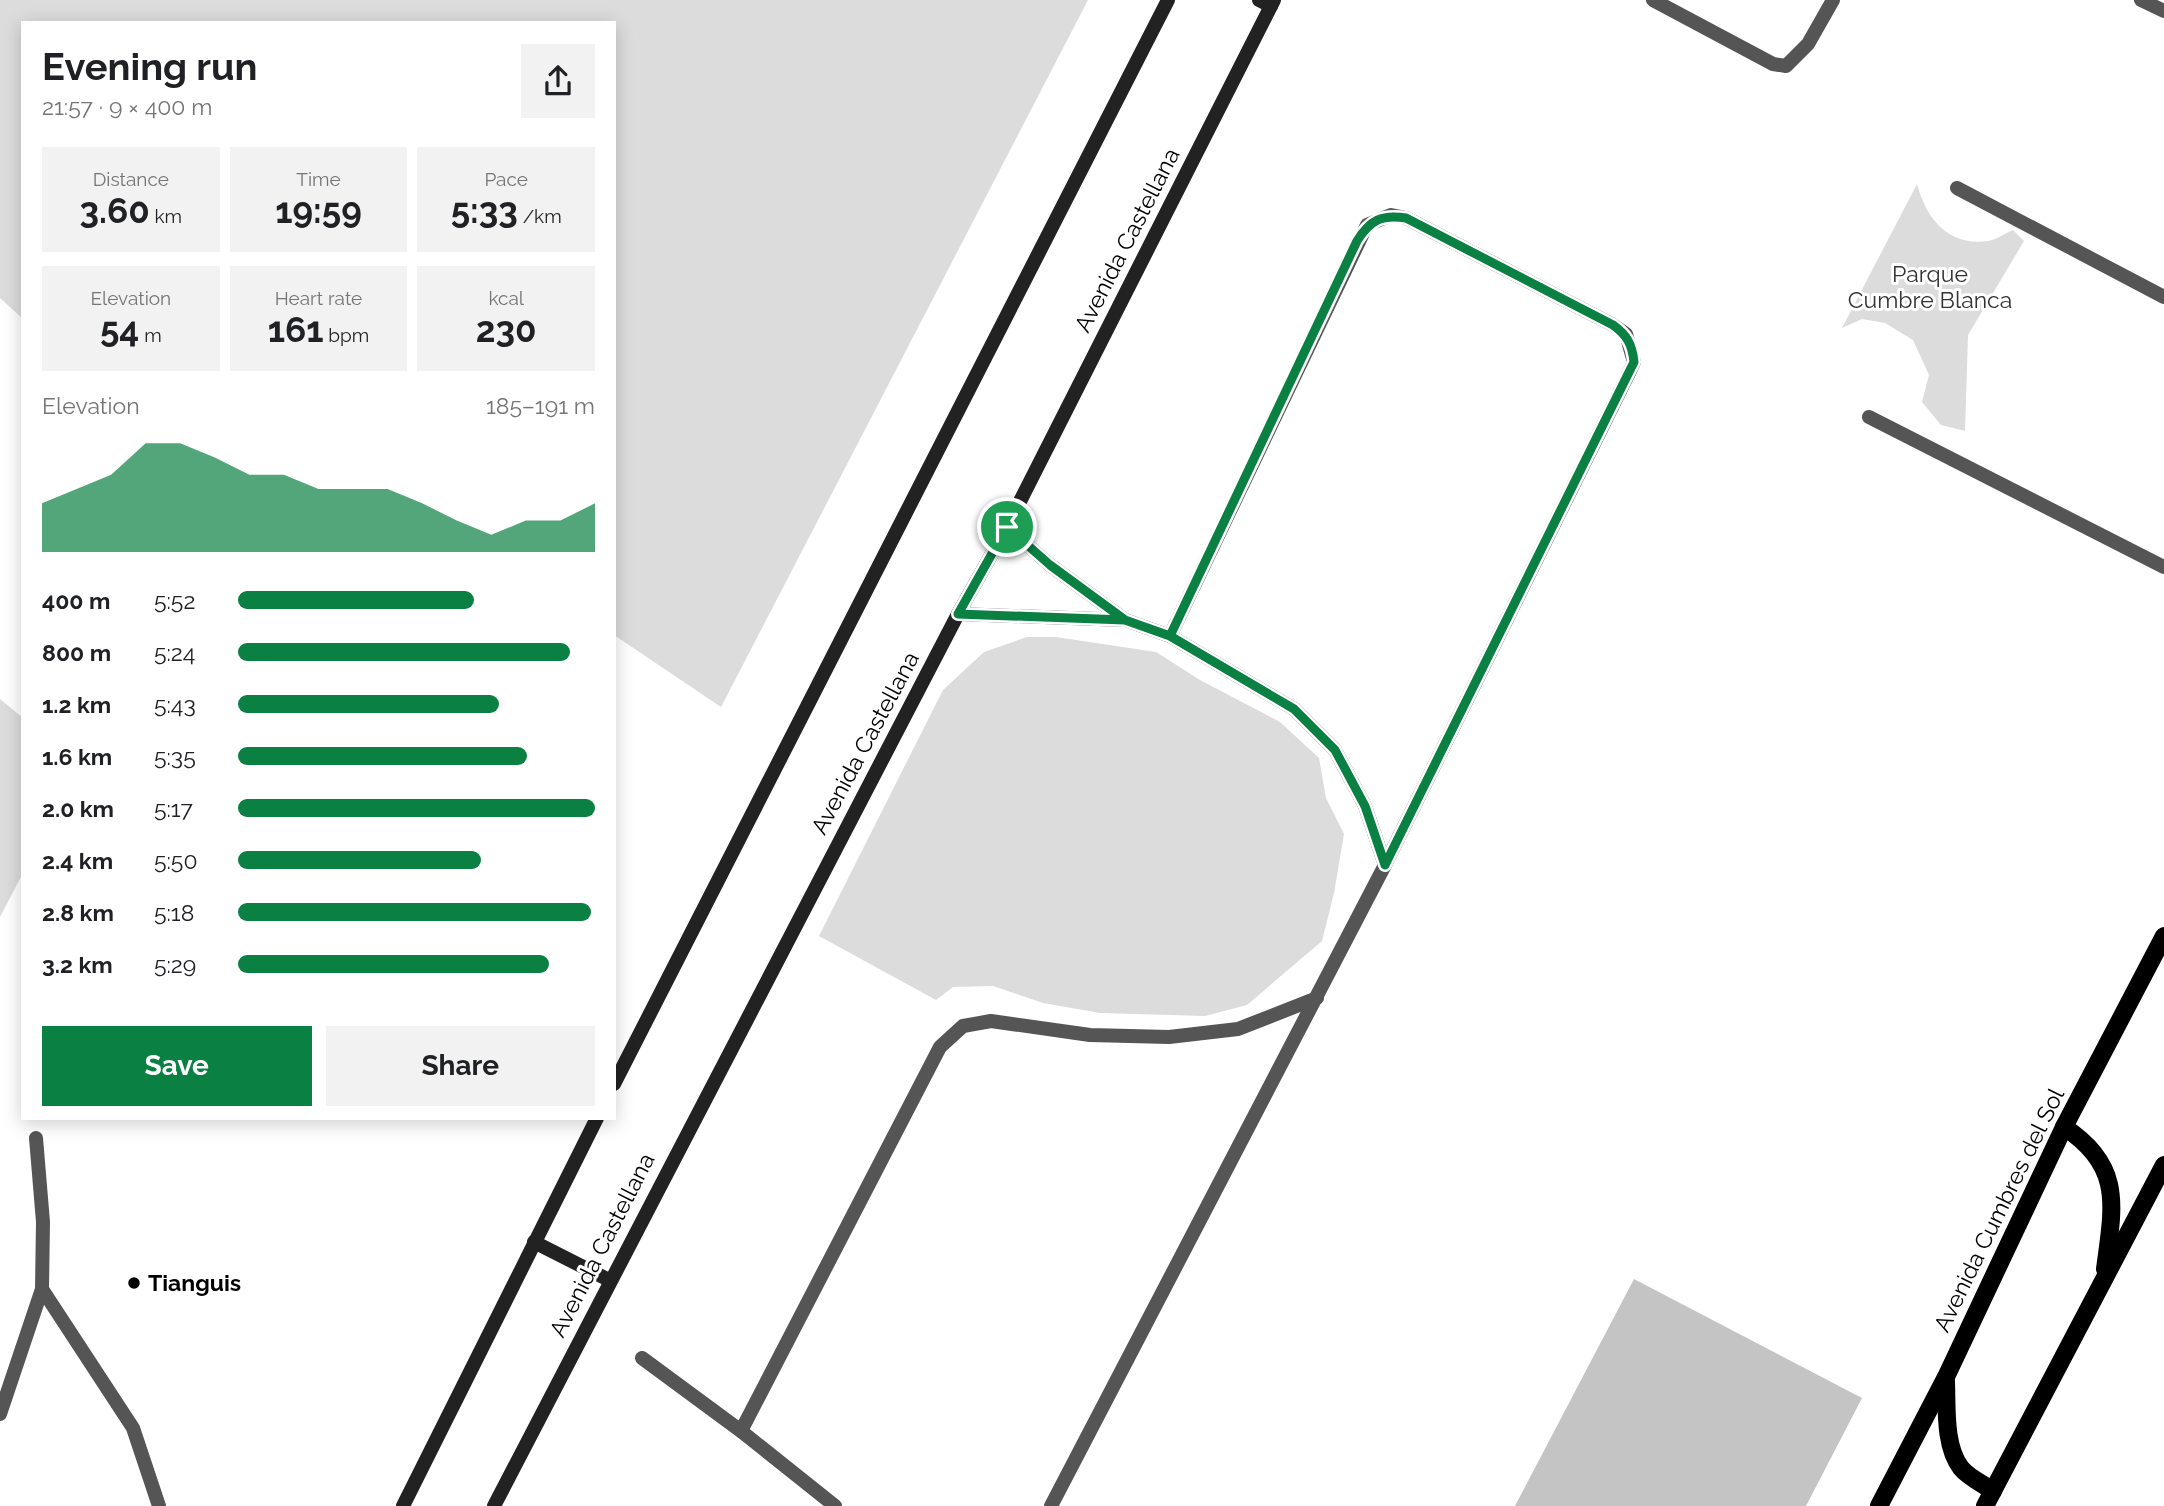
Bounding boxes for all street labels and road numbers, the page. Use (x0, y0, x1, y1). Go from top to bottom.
street label: Avenida Castellana (1069, 143, 1185, 336)
street label: Avenida Castellana (805, 647, 924, 839)
street label: Avenida Cumbres del Sol (1928, 1083, 2070, 1336)
street label: Avenida Castellana (544, 1148, 660, 1341)

